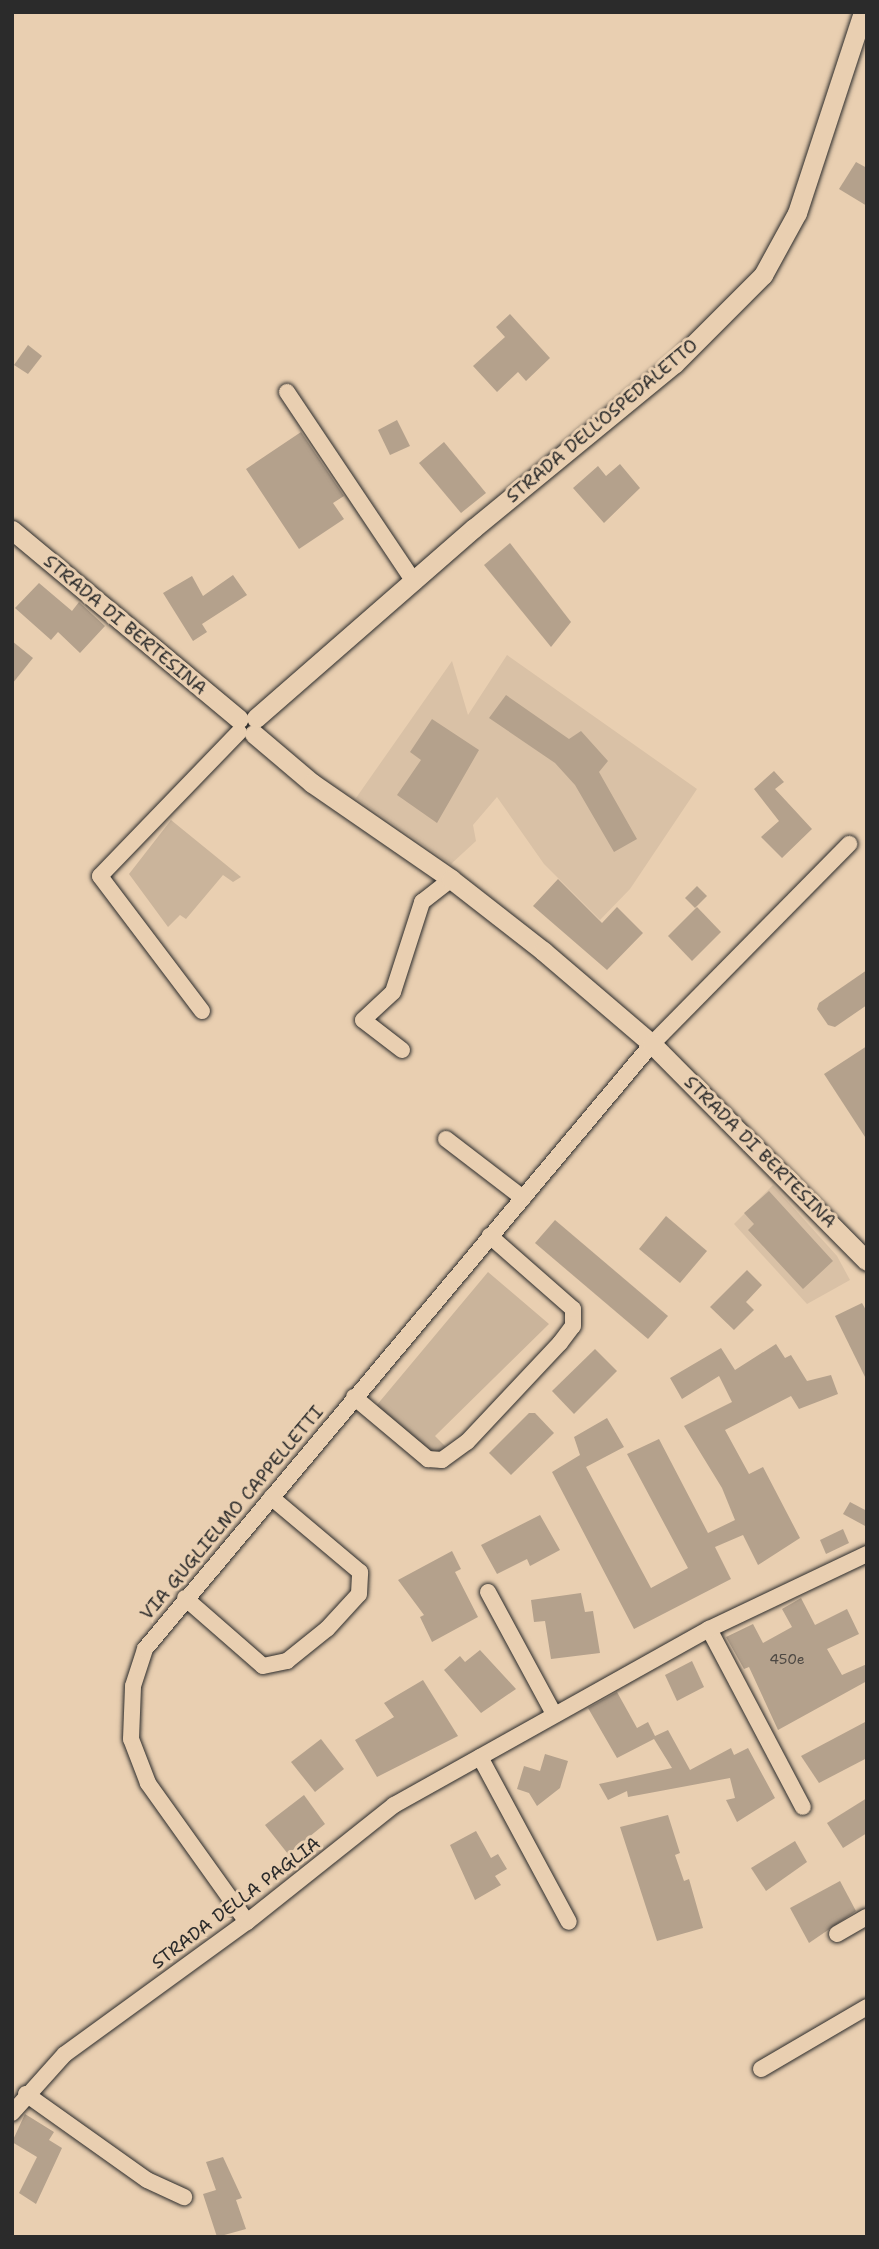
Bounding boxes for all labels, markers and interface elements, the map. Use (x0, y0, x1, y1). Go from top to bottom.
street label: STRADA DELL'OSPEDALETTO (502, 335, 702, 507)
street label: STRADA DI BERTESINA (39, 550, 211, 700)
street label: STRADA DI BERTESINA (679, 1071, 841, 1233)
street label: VIA GUGLIELMO CAPPELLETTI (136, 1401, 328, 1625)
house number: 450e (769, 1651, 805, 1667)
street label: STRADA DELLA PAGLIA (147, 1832, 325, 1974)

